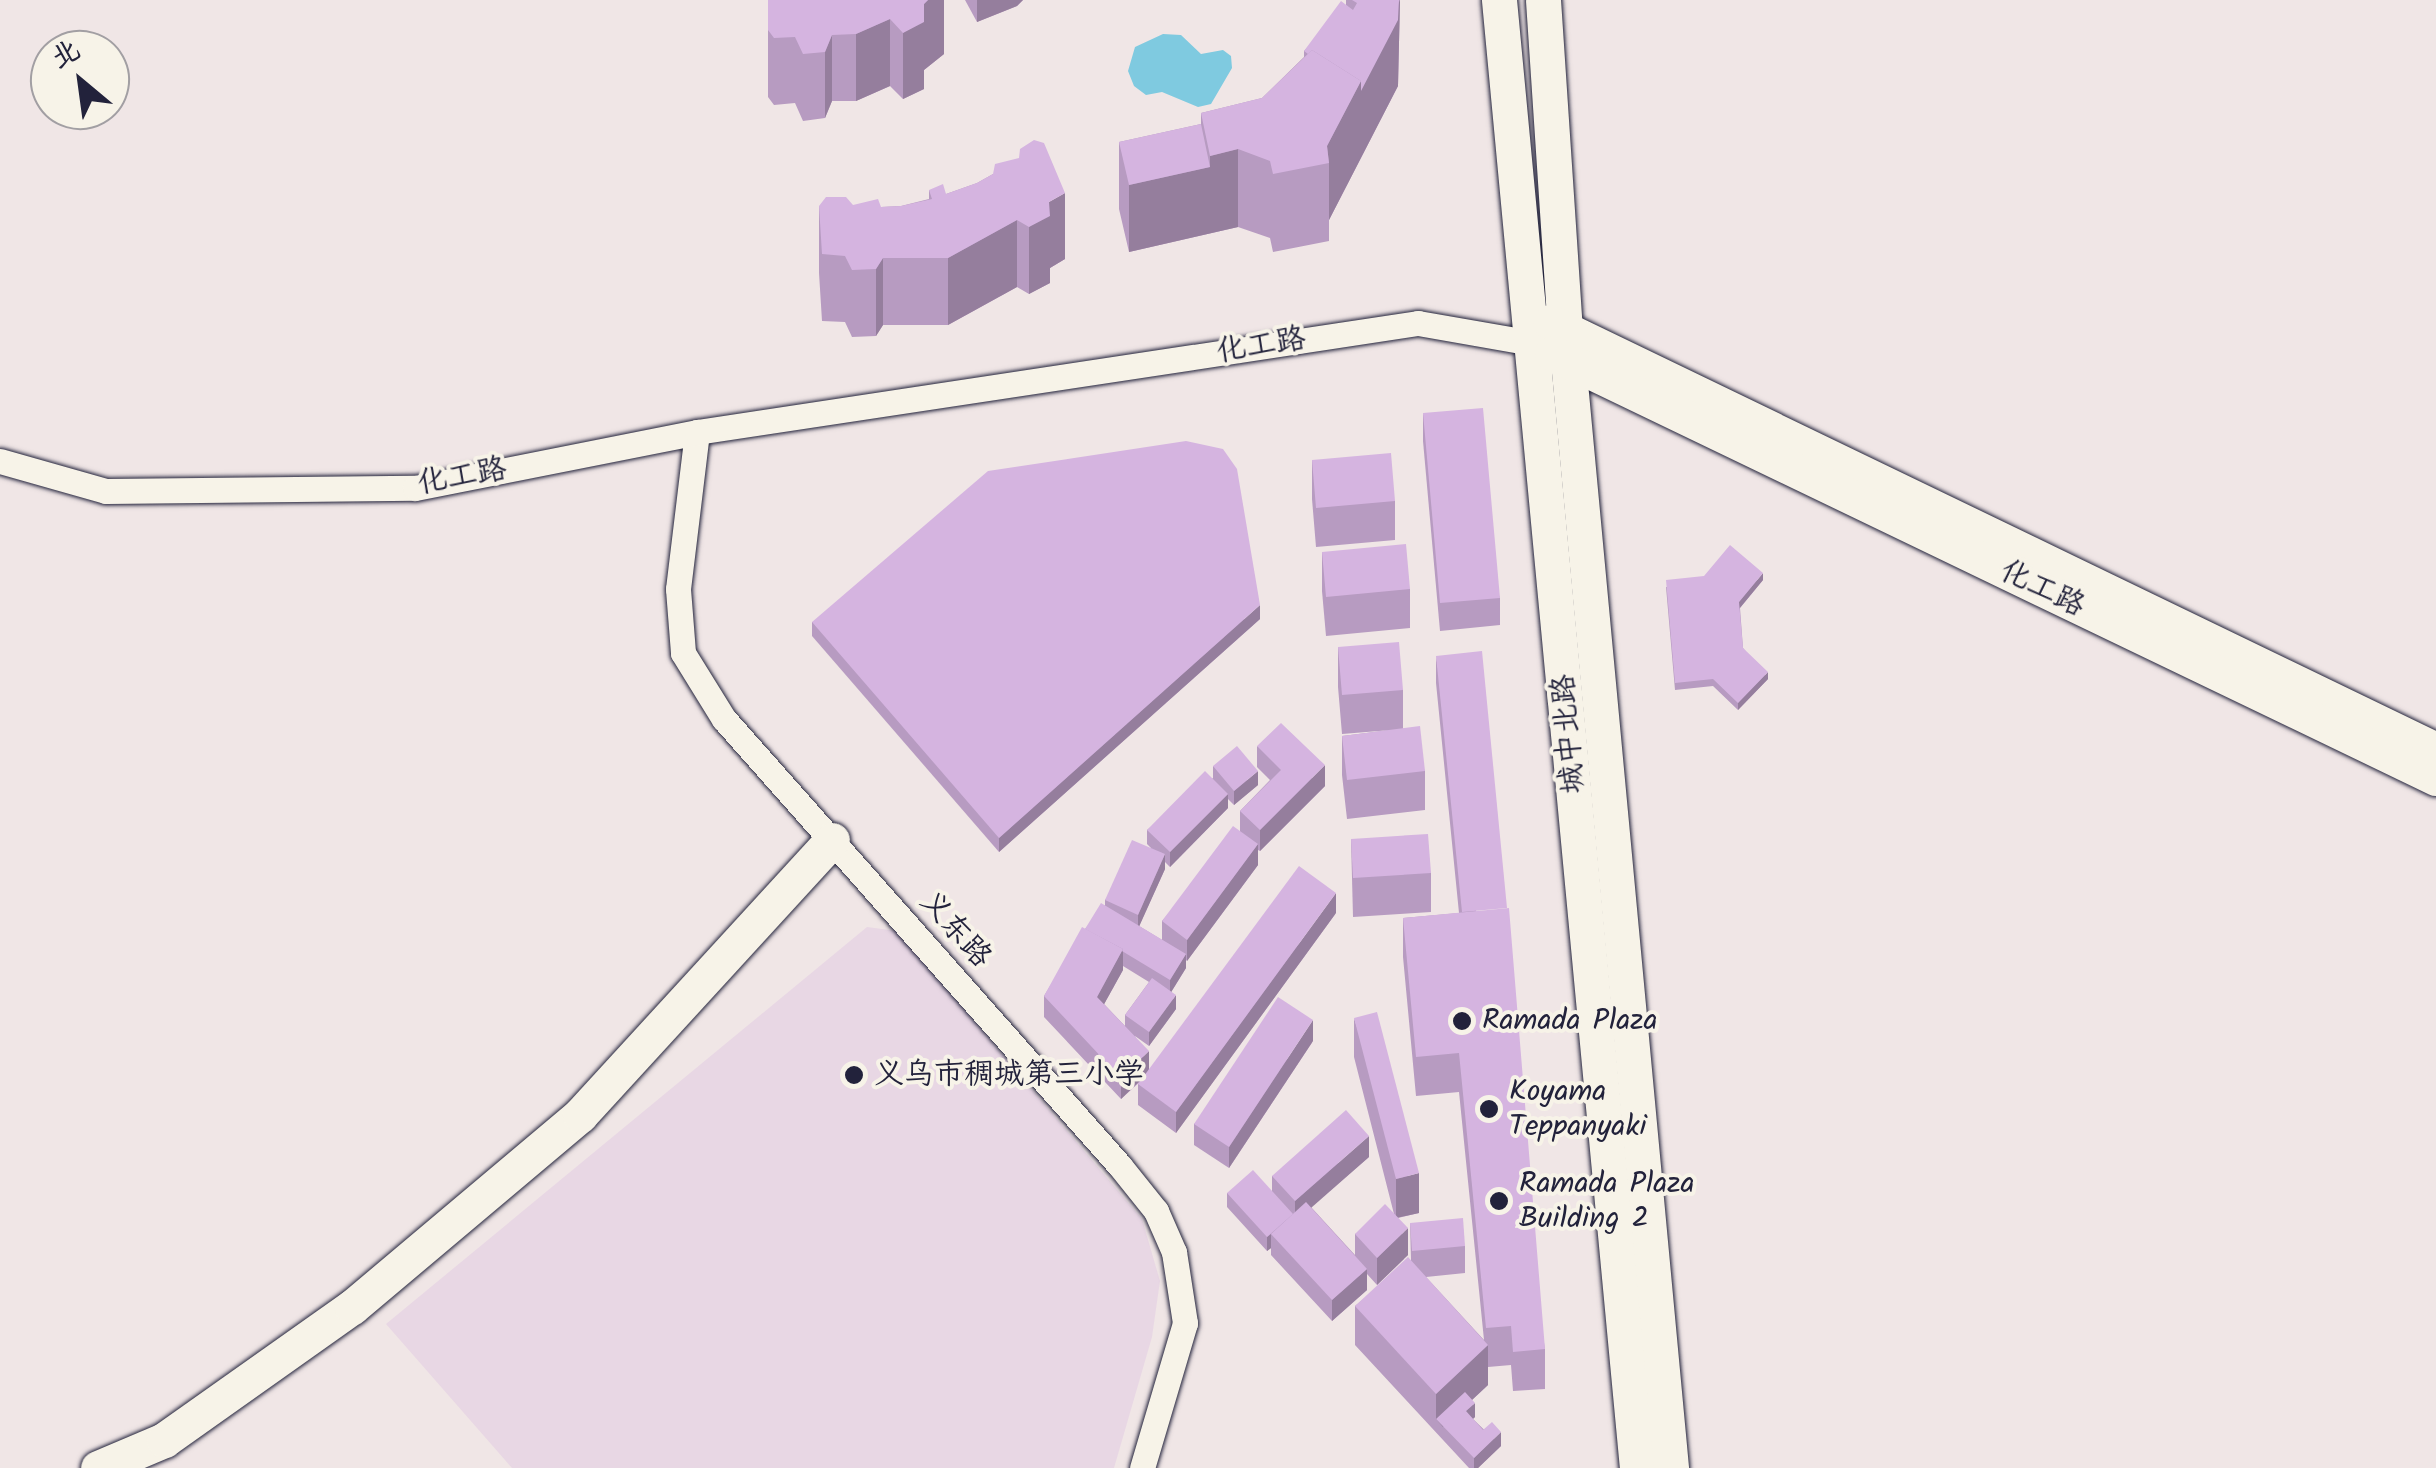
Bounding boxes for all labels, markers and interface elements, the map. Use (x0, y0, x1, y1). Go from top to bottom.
text: 北 (43, 29, 89, 82)
north arrow (30, 30, 130, 130)
street label: 化工路 (1214, 321, 1308, 371)
street label: 化工路 (415, 451, 509, 503)
street label: 化工路 (1994, 553, 2090, 625)
street label: 城中北路 (1546, 673, 1592, 795)
street label: 义东路 (912, 885, 998, 975)
place label: Ramada Plaza (1482, 1003, 1658, 1039)
marker: Ramada Plaza (1451, 1010, 1473, 1032)
place label: 义乌市稠城第三小学 (874, 1057, 1144, 1093)
marker: 义乌市稠城第三小学 (843, 1064, 865, 1086)
place label: Koyama Teppanyaki (1509, 1074, 1647, 1144)
marker: Koyama Teppanyaki (1478, 1098, 1500, 1120)
place label: Ramada Plaza Building 2 (1519, 1166, 1695, 1236)
marker: Ramada Plaza Building 2 (1488, 1190, 1510, 1212)

